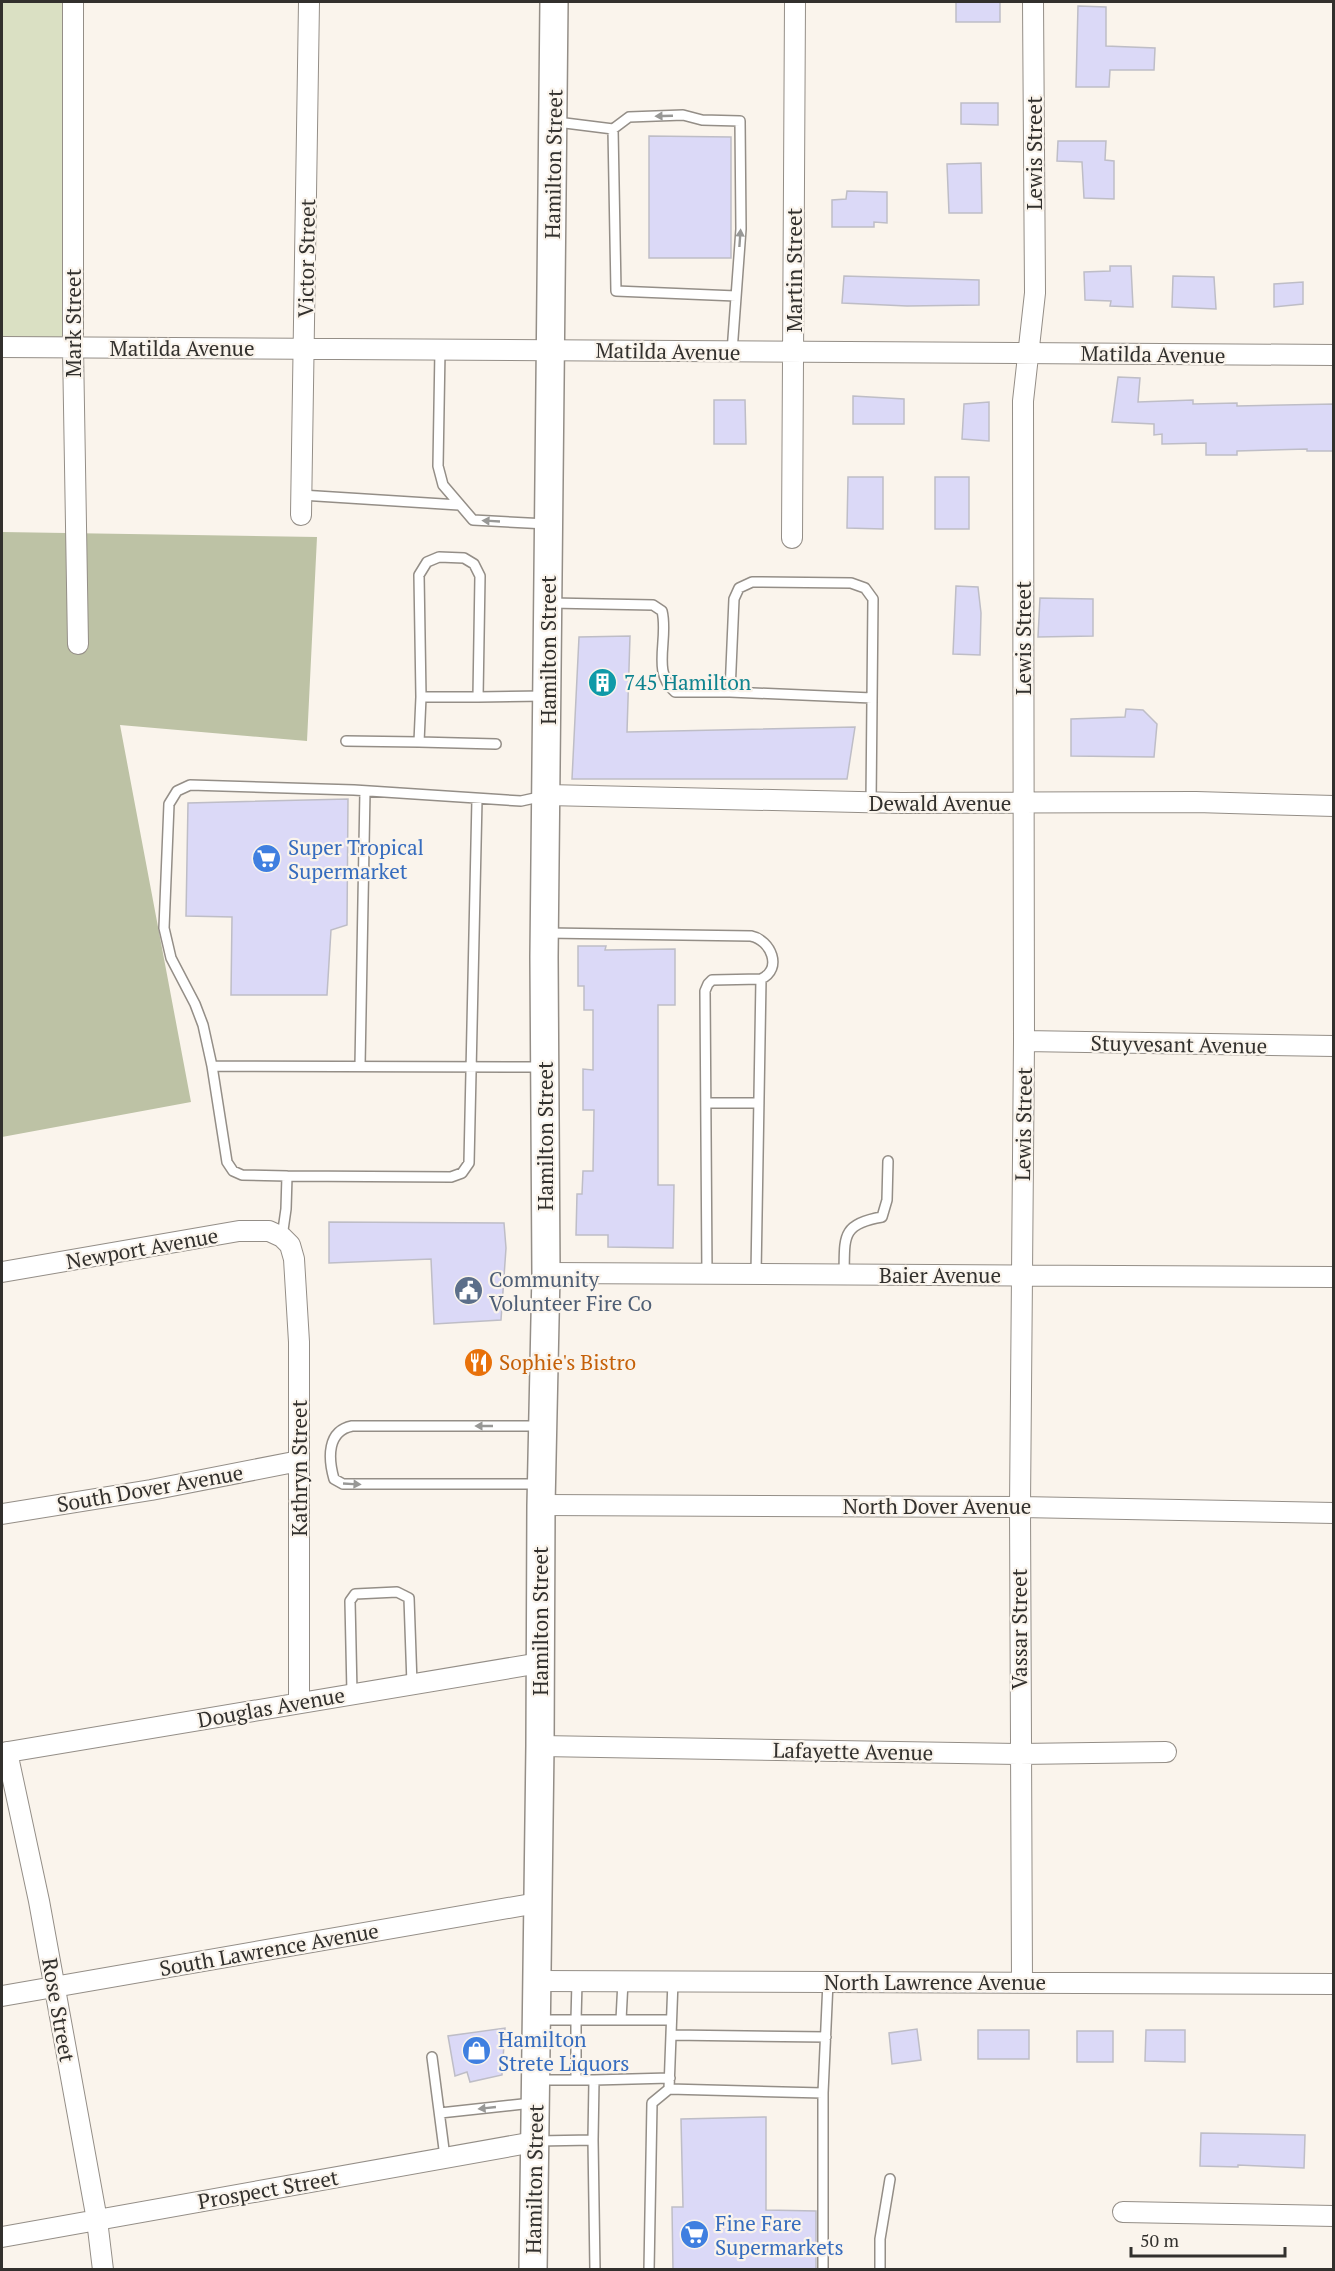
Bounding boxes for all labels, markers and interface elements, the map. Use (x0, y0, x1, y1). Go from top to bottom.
street label: Hamilton Street (538, 89, 568, 239)
street label: Lewis Street (1020, 96, 1048, 210)
one-way arrow (654, 111, 673, 120)
street label: Victor Street (291, 198, 321, 318)
street label: Martin Street (780, 207, 808, 332)
one-way arrow (736, 229, 745, 248)
street label: Mark Street (59, 268, 87, 377)
street label: Matilda Avenue (110, 334, 254, 362)
street label: Matilda Avenue (595, 336, 741, 366)
street label: Matilda Avenue (1080, 339, 1226, 369)
one-way arrow (481, 517, 500, 526)
street label: Hamilton Street (534, 575, 562, 725)
street label: Lewis Street (1009, 581, 1037, 695)
building icon: 745 Hamilton (587, 666, 619, 698)
place label: 745 Hamilton (624, 668, 752, 696)
street label: Dewald Avenue (869, 789, 1011, 817)
place label: Super Tropical Supermarket (288, 833, 424, 885)
supermarket icon: Super Tropical Supermarket (251, 843, 283, 875)
street label: Stuyvesant Avenue (1090, 1028, 1268, 1060)
street label: Hamilton Street (531, 1061, 559, 1211)
street label: Lewis Street (1008, 1067, 1038, 1181)
street label: Newport Avenue (64, 1221, 220, 1275)
street label: Baier Avenue (879, 1261, 1001, 1289)
place label: Community Volunteer Fire Co (489, 1265, 652, 1317)
public building icon: Community Volunteer Fire Co (452, 1275, 484, 1307)
restaurant icon: Sophie's Bistro (462, 1346, 494, 1378)
place label: Sophie's Bistro (499, 1348, 636, 1376)
street label: Kathryn Street (285, 1399, 313, 1536)
one-way arrow (474, 1421, 493, 1431)
street label: South Dover Avenue (55, 1458, 245, 1518)
one-way arrow (342, 1479, 361, 1488)
street label: North Dover Avenue (843, 1492, 1031, 1520)
street label: Hamilton Street (526, 1546, 554, 1696)
street label: Vassar Street (1005, 1568, 1033, 1690)
street label: Douglas Avenue (195, 1680, 347, 1734)
street label: Lafayette Avenue (773, 1736, 933, 1766)
street label: South Lawrence Avenue (157, 1916, 381, 1982)
street label: Rose Street (36, 1956, 82, 2065)
street label: North Lawrence Avenue (824, 1968, 1046, 1996)
place label: Hamilton Strete Liquors (498, 2025, 629, 2077)
shop icon: Hamilton Strete Liquors (461, 2035, 493, 2067)
one-way arrow (478, 2103, 497, 2113)
street label: Hamilton Street (519, 2104, 549, 2254)
street label: Prospect Street (195, 2163, 341, 2215)
place label: Fine Fare Supermarkets (715, 2209, 844, 2261)
supermarket icon: Fine Fare Supermarkets (678, 2219, 710, 2251)
scale bar (1131, 2220, 1286, 2258)
text: 50 m (1140, 2228, 1180, 2252)

